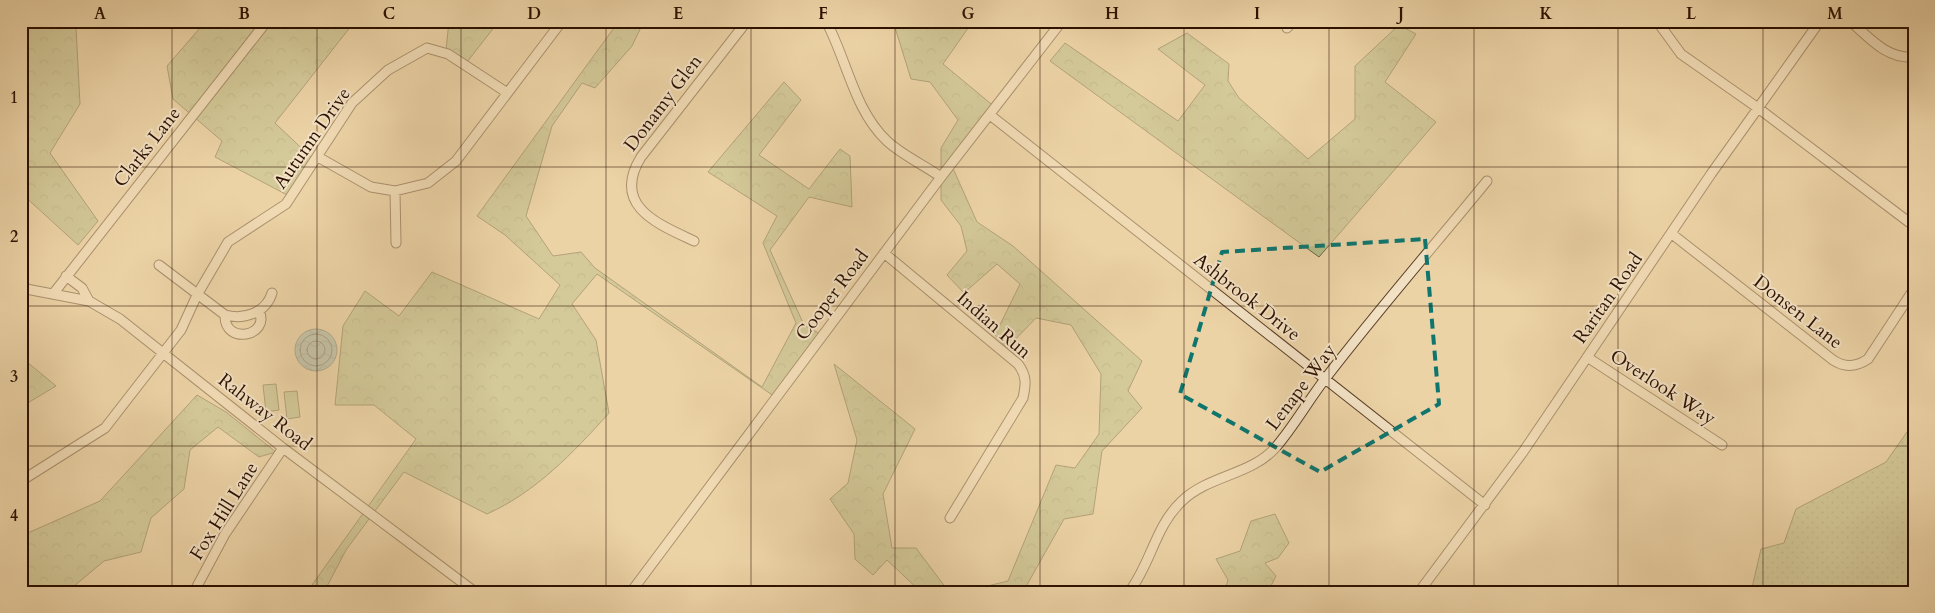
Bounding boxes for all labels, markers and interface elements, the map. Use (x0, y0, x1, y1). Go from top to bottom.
text: A (94, 3, 106, 25)
text: B (238, 3, 250, 25)
text: C (383, 3, 395, 25)
text: D (527, 3, 541, 25)
text: E (673, 3, 683, 25)
text: F (818, 3, 828, 25)
text: G (961, 3, 975, 25)
text: H (1105, 3, 1119, 25)
text: I (1254, 3, 1260, 25)
text: J (1396, 3, 1404, 25)
text: K (1540, 3, 1553, 25)
text: L (1686, 3, 1697, 25)
text: M (1827, 3, 1843, 25)
street label: Donamy Glen (618, 49, 708, 157)
street label: Autumn Drive (267, 82, 357, 194)
text: 1 (10, 87, 18, 109)
street label: Clarks Lane (107, 101, 187, 193)
text: 2 (10, 226, 18, 248)
street label: Cooper Road (789, 244, 875, 346)
street label: Ashbrook Drive (1188, 247, 1306, 347)
street label: Raritan Road (1567, 247, 1649, 349)
street label: Donsen Lane (1748, 269, 1848, 355)
street label: Indian Run (951, 285, 1037, 365)
street label: Lenape Way (1260, 338, 1342, 436)
street label: Overlook Way (1605, 343, 1721, 431)
text: 3 (10, 366, 18, 388)
street label: Rahway Road (213, 367, 317, 457)
street label: Fox Hill Lane (184, 457, 264, 565)
text: 4 (10, 505, 18, 527)

